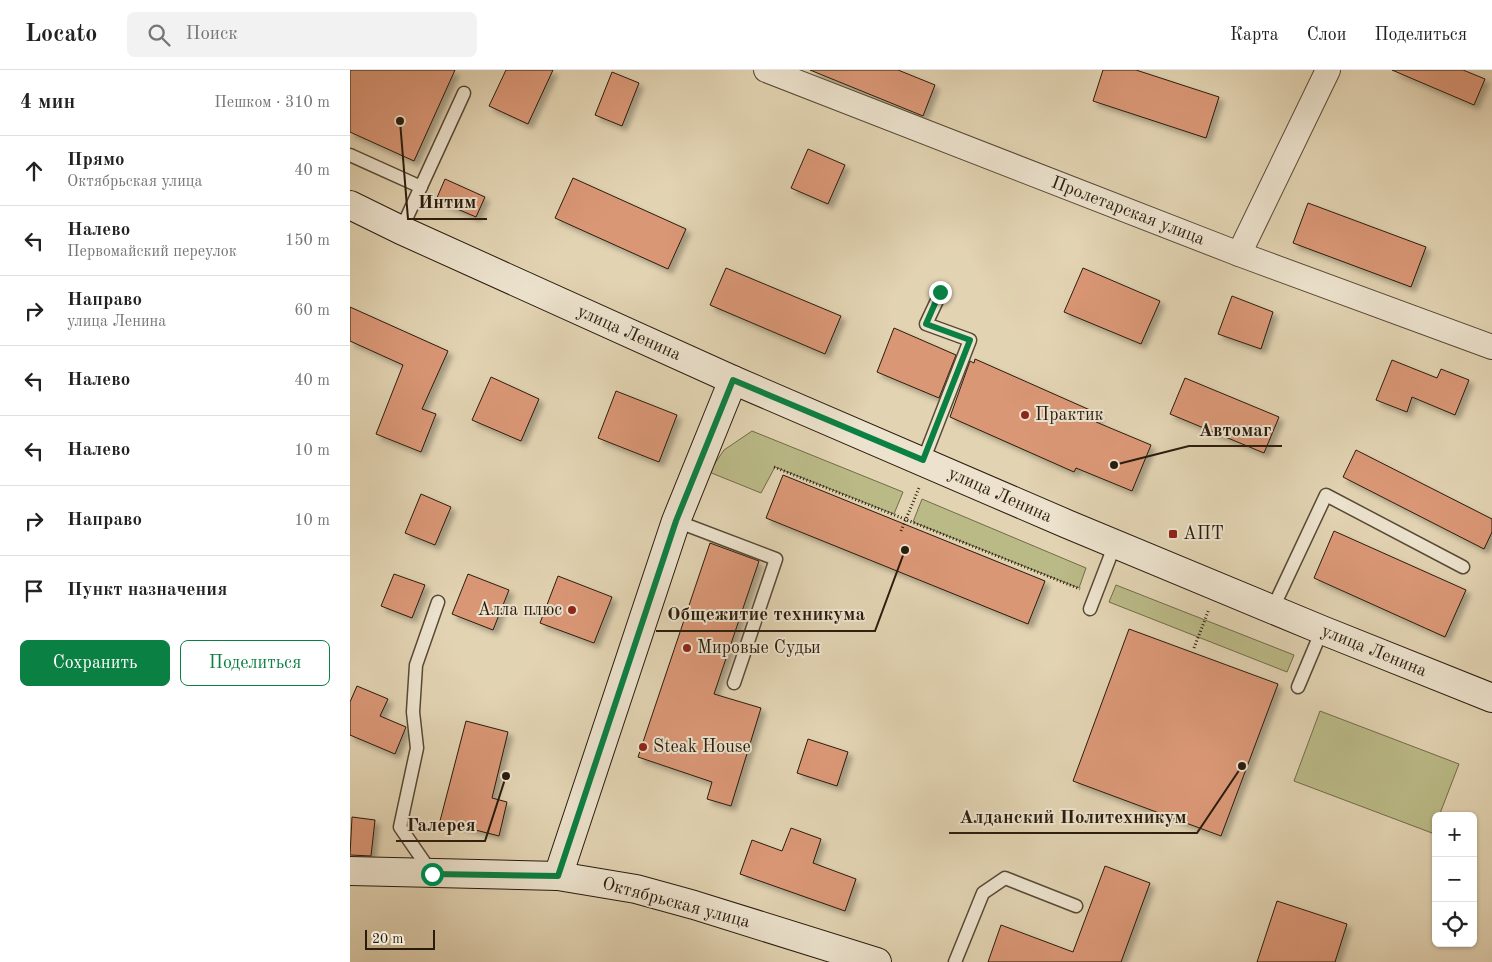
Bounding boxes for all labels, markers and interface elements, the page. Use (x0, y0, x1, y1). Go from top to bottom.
search box (127, 12, 477, 57)
icon: search (145, 21, 173, 49)
text: Locato (25, 23, 97, 47)
text: Поиск (185, 25, 238, 44)
text: Карта (1230, 26, 1279, 44)
text: Слои (1307, 26, 1346, 44)
text: Поделиться (1374, 26, 1467, 44)
text: 4 мин (20, 92, 75, 113)
text: Пешком · 310 m (214, 95, 330, 111)
text: Прямо (67, 151, 125, 170)
icon: ahead (20, 157, 48, 185)
text: 40 m (294, 163, 330, 179)
street label: Пролетарская улица (1049, 173, 1207, 249)
text: Октябрьская улица (67, 174, 202, 190)
callout: Интим (408, 185, 487, 219)
text: Интим (418, 194, 476, 213)
text: Налево (67, 221, 130, 240)
icon: left (20, 227, 48, 255)
text: 150 m (285, 233, 330, 249)
text: Первомайский переулок (67, 244, 237, 260)
route end (929, 281, 952, 304)
text: Направо (67, 291, 142, 310)
icon: right (20, 297, 48, 325)
street label: улица Ленина (574, 302, 684, 364)
text: 60 m (294, 303, 330, 319)
text: улица Ленина (67, 314, 166, 330)
icon: left (20, 367, 48, 395)
text: Налево (67, 371, 130, 390)
text: 40 m (294, 373, 330, 389)
place label: Практик (1035, 406, 1104, 424)
marker: Практик (1019, 409, 1031, 421)
callout: Автомаг (1189, 412, 1282, 446)
text: Автомаг (1199, 422, 1271, 441)
icon: left (20, 437, 48, 465)
text: Налево (67, 441, 130, 460)
text: 10 m (294, 443, 330, 459)
street label: улица Ленина (945, 464, 1055, 526)
icon: right (20, 507, 48, 535)
text: Направо (67, 511, 142, 530)
text: 10 m (294, 513, 330, 529)
place label: АПТ (1183, 525, 1224, 543)
marker: АПТ (1167, 528, 1179, 540)
icon: arrive (20, 577, 48, 605)
text: Пункт назначения (67, 581, 227, 600)
callout: Общежитие техникума (656, 597, 875, 631)
place label: Алла плюс (477, 601, 562, 619)
marker: Алла плюс (566, 604, 578, 616)
text: Общежитие техникума (667, 606, 865, 625)
street label: улица Ленина (1319, 622, 1429, 680)
place label: Мировые Судьи (697, 639, 821, 657)
button: Сохранить (20, 640, 170, 686)
button: Поделиться (180, 640, 330, 686)
marker: Мировые Судьи (681, 642, 693, 654)
place label: Steak House (653, 738, 751, 756)
marker: Steak House (637, 741, 649, 753)
callout: Алданский Политехникум (949, 799, 1197, 833)
callout: Галерея (396, 807, 485, 841)
text: Алданский Политехникум (959, 809, 1187, 828)
map controls (1432, 812, 1477, 947)
button: + (1432, 812, 1477, 857)
text: Галерея (406, 817, 476, 836)
button: − (1432, 857, 1477, 902)
route start (421, 863, 444, 886)
street label: Октябрьская улица (600, 875, 752, 931)
button: locate (1432, 902, 1477, 947)
scale bar (365, 927, 435, 950)
text: 20 m (372, 932, 403, 946)

